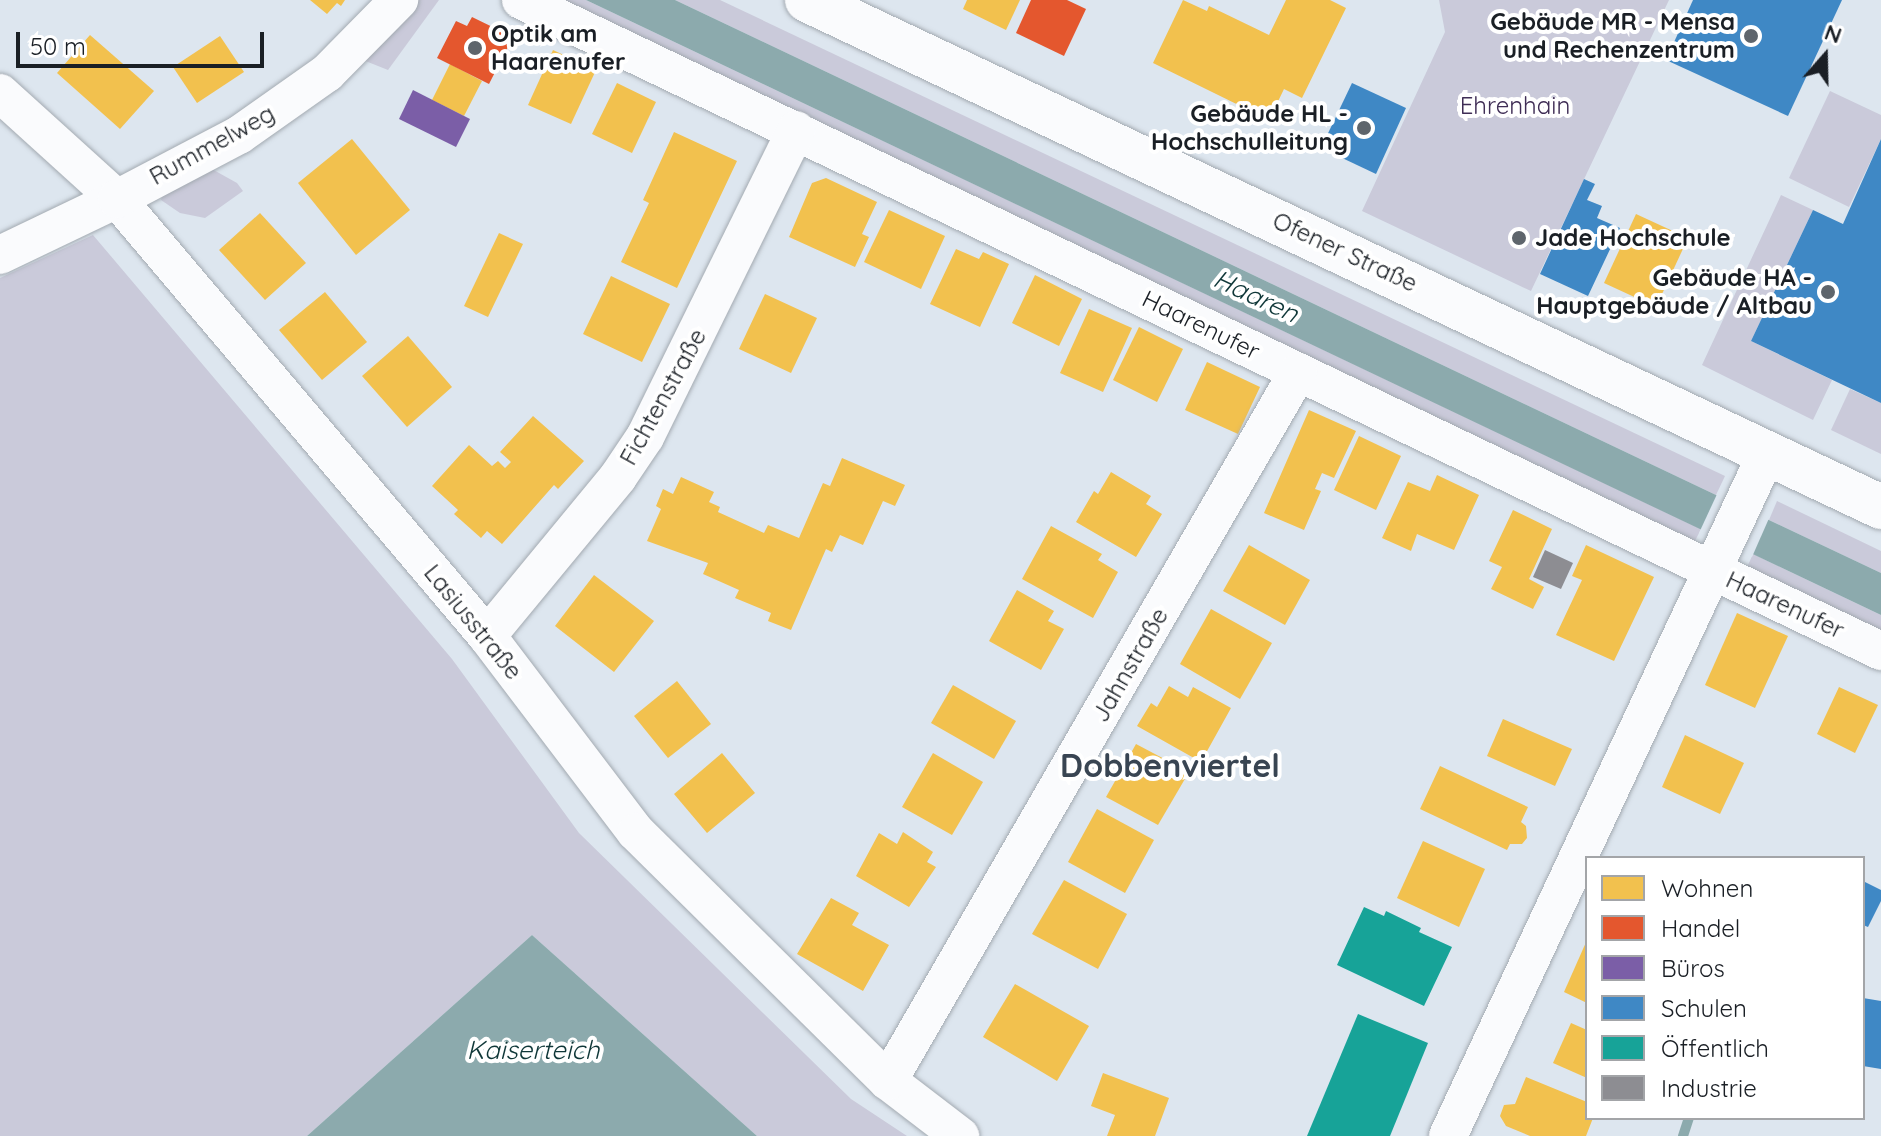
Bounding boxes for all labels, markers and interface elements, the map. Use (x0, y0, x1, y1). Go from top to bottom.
place label: Gebäude MR - Mensa und Rechenzentrum (1490, 8, 1735, 64)
scale bar (20, 16, 268, 66)
north arrow (1785, 16, 1865, 96)
text: N (1821, 18, 1846, 49)
place label: Optik am Haarenufer (491, 20, 625, 76)
marker: Gebäude MR - Mensa und Rechenzentrum (1742, 27, 1760, 45)
text: 50 m (30, 31, 86, 61)
marker: Optik am Haarenufer (466, 39, 484, 57)
park label: Ehrenhain (1460, 92, 1570, 120)
street label: Rummelweg (144, 99, 280, 191)
place label: Gebäude HL - Hochschulleitung (1151, 100, 1348, 156)
marker: Gebäude HL - Hochschulleitung (1355, 119, 1373, 137)
street label: Ofener Straße (1268, 206, 1422, 298)
place label: Jade Hochschule (1535, 224, 1731, 252)
marker: Jade Hochschule (1510, 229, 1528, 247)
water label: Haaren (1209, 263, 1303, 329)
place label: Gebäude HA - Hauptgebäude / Altbau (1536, 264, 1812, 320)
marker: Gebäude HA - Hauptgebäude / Altbau (1819, 283, 1837, 301)
street label: Haarenufer (1138, 284, 1264, 366)
street label: Fichtenstraße (614, 324, 712, 470)
street label: Lasiusstraße (418, 559, 528, 685)
street label: Haarenufer (1721, 565, 1849, 645)
street label: Jahnstraße (1086, 603, 1174, 727)
district label: Dobbenviertel (1060, 746, 1280, 784)
legend (1585, 856, 1865, 1120)
text: Wohnen (1661, 873, 1753, 903)
text: Handel (1661, 913, 1740, 943)
text: Büros (1661, 953, 1725, 983)
text: Schulen (1661, 993, 1747, 1023)
text: Öffentlich (1661, 1033, 1769, 1063)
water label: Kaiserteich (467, 1034, 599, 1066)
text: Industrie (1661, 1073, 1757, 1103)

